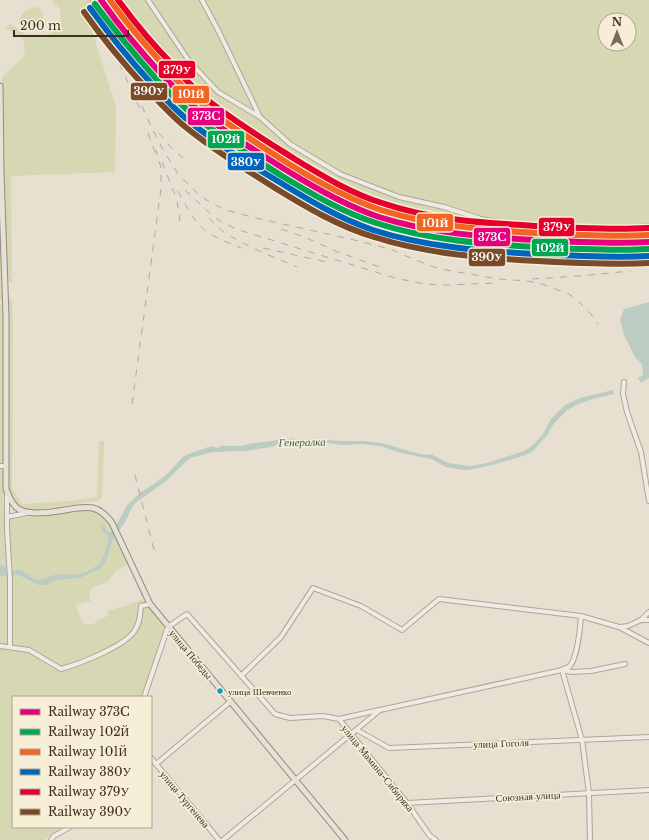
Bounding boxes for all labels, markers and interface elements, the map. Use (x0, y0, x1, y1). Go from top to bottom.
scale bar (14, 12, 128, 38)
north arrow (597, 12, 637, 52)
text: N (612, 15, 623, 29)
text: 200 m (20, 18, 61, 33)
line badge: 379У (158, 60, 196, 79)
text: 379У (163, 63, 191, 77)
line badge: 390У (130, 82, 168, 101)
text: 390У (134, 84, 164, 98)
line badge: 101Й (172, 85, 210, 104)
text: 101Й (178, 87, 205, 101)
line badge: 373C (187, 107, 225, 126)
text: 373C (192, 109, 220, 123)
line badge: 102Й (207, 130, 245, 149)
text: 102Й (212, 132, 241, 146)
line badge: 380У (227, 152, 265, 171)
text: 380У (231, 155, 261, 169)
line badge: 101Й (416, 213, 454, 232)
text: 101Й (422, 216, 449, 230)
line badge: 379У (538, 217, 575, 237)
text: 379У (543, 220, 571, 234)
line badge: 373C (473, 227, 511, 247)
text: 373C (478, 230, 506, 244)
line badge: 102Й (531, 238, 569, 257)
text: 102Й (536, 241, 565, 255)
line badge: 390У (468, 248, 506, 267)
text: 390У (472, 250, 502, 264)
water label: Генералка (277, 435, 326, 449)
street label: улица Победы (166, 627, 215, 682)
marker: улица Шевченко (215, 686, 225, 696)
place label: улица Шевченко (228, 686, 292, 697)
legend (12, 696, 152, 828)
text: Railway 373C (48, 704, 130, 719)
street label: улица Мамина-Сибиряка (339, 722, 417, 815)
text: Railway 102Й (48, 724, 130, 739)
street label: улица Гоголя (473, 736, 530, 751)
text: Railway 101Й (48, 744, 128, 759)
text: Railway 380У (48, 764, 132, 779)
street label: улица Тургенева (157, 768, 213, 831)
text: Railway 379У (48, 784, 129, 799)
street label: Союзная улица (495, 788, 561, 805)
text: Railway 390У (48, 804, 132, 819)

